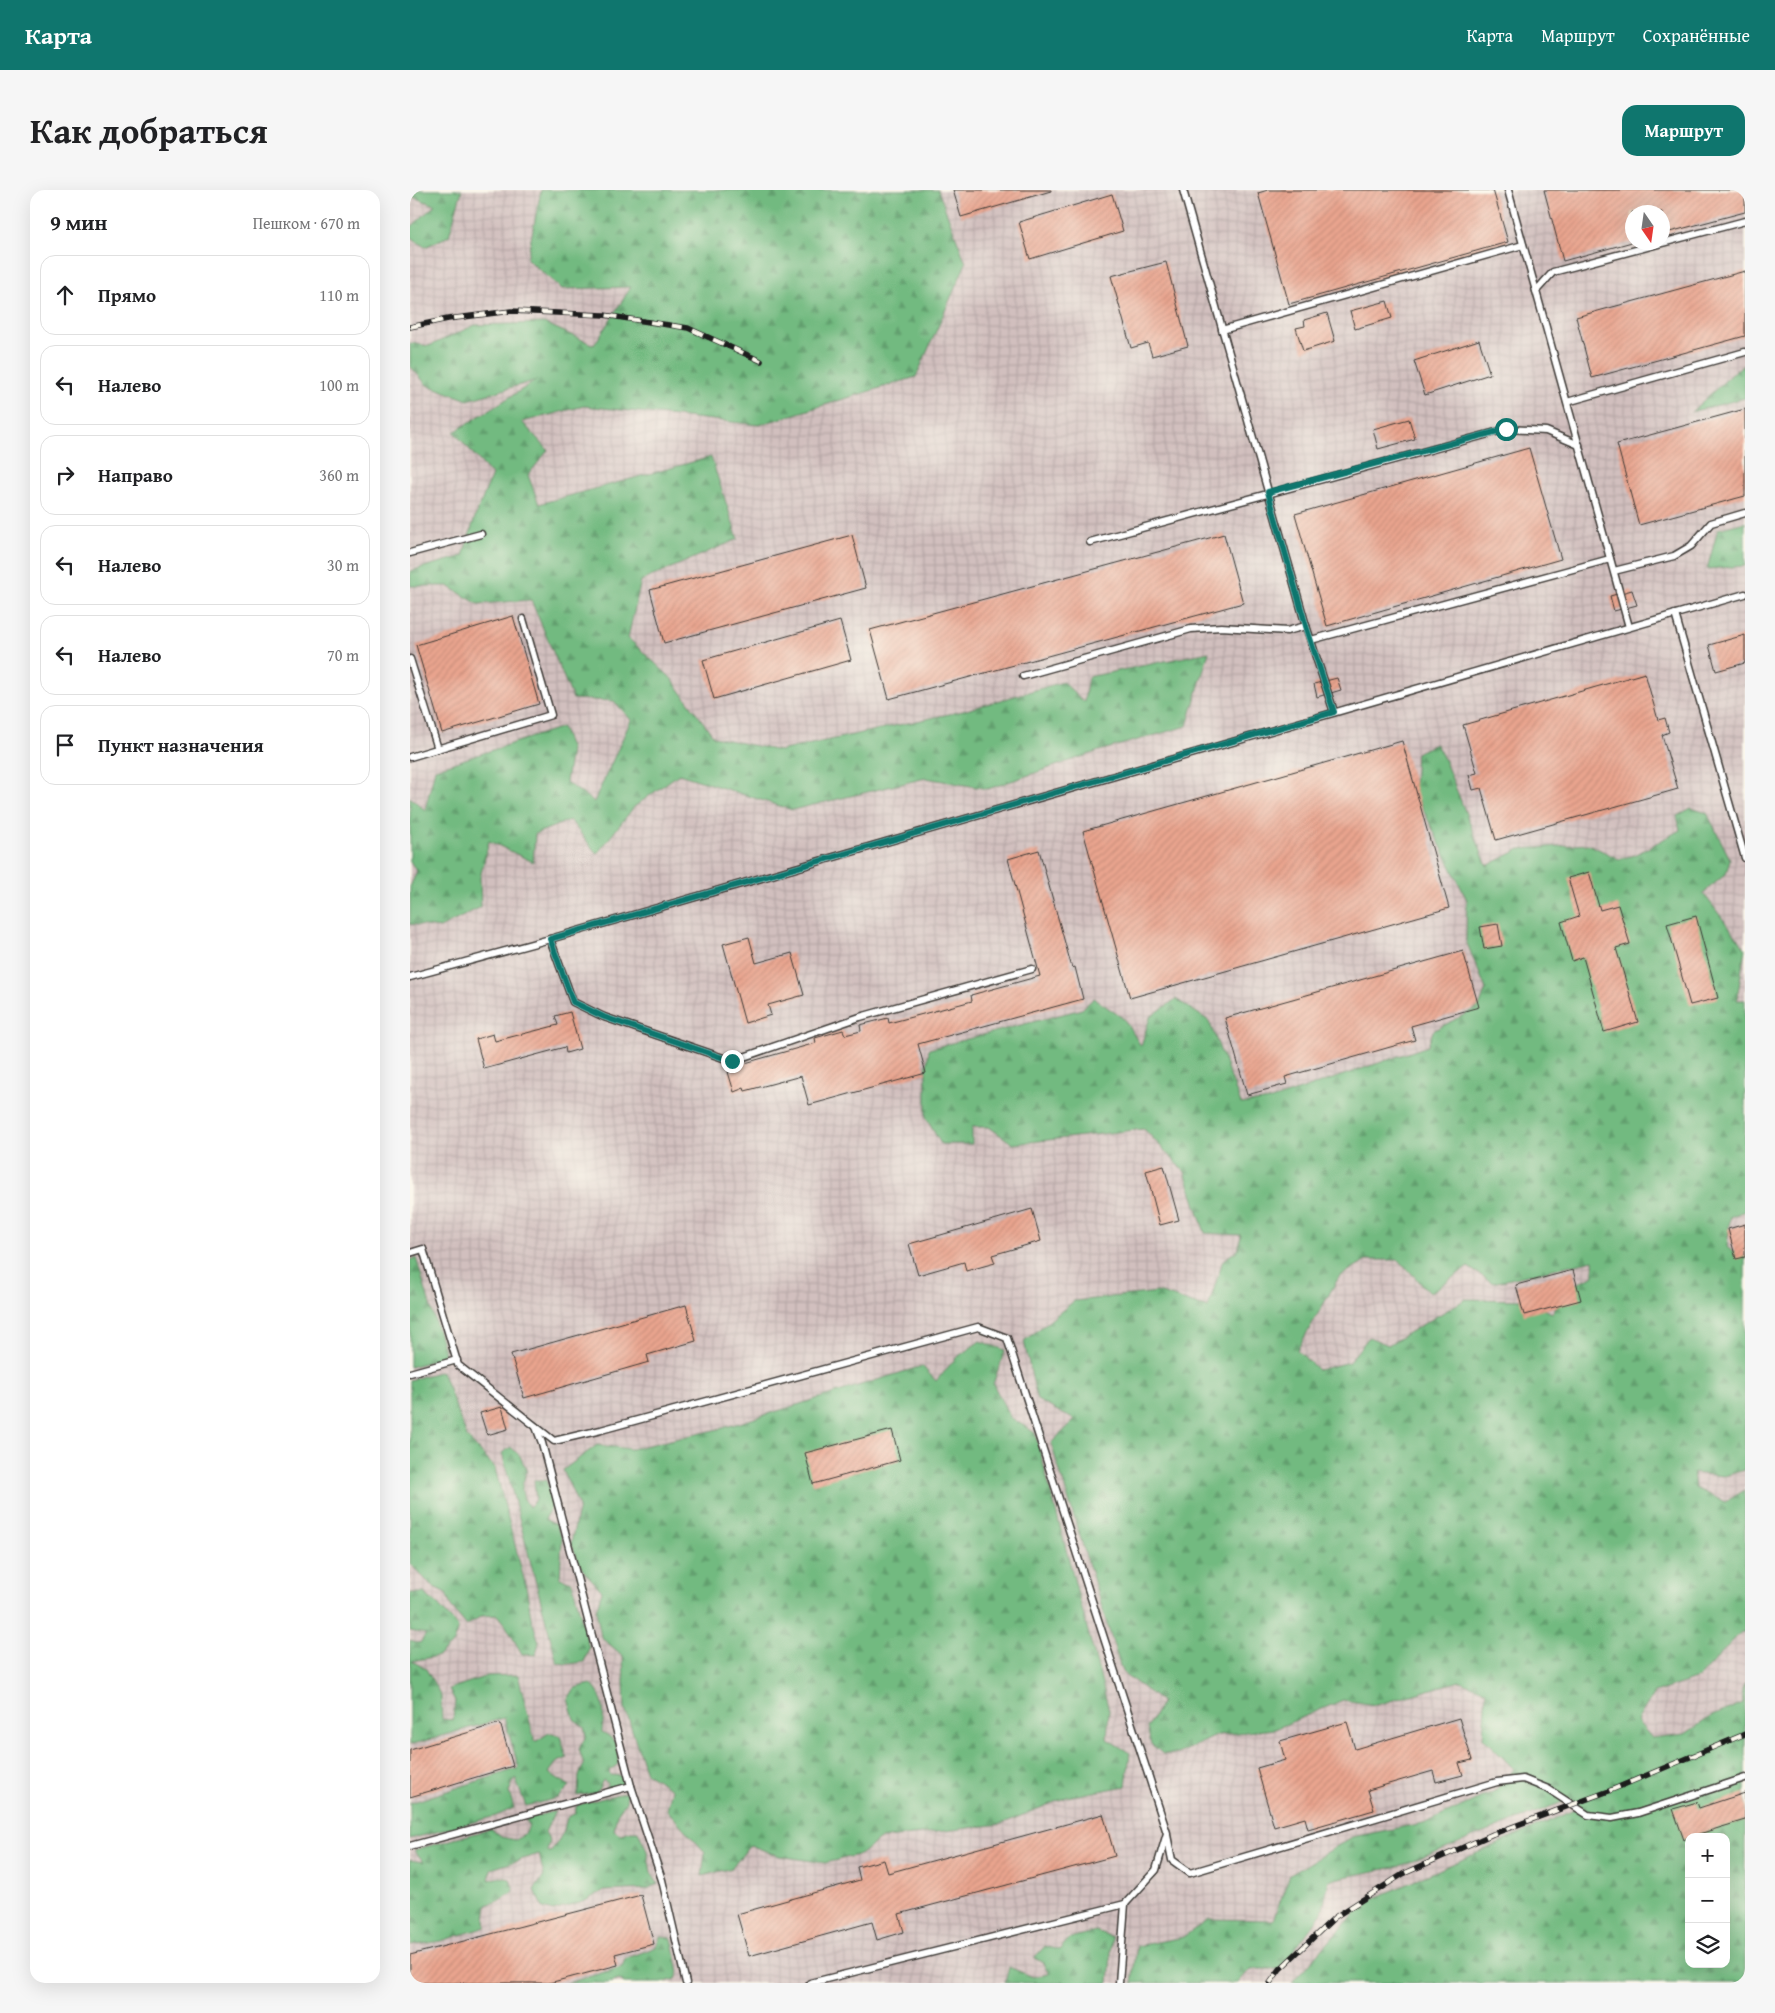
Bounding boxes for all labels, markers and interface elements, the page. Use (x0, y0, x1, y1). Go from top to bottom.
text: Карта (25, 18, 92, 53)
text: Карта (1467, 22, 1513, 49)
text: Маршрут (1541, 22, 1615, 49)
text: Сохранённые (1643, 22, 1750, 49)
text: Как добраться (30, 105, 268, 156)
button: Маршрут (1622, 105, 1745, 156)
north arrow (1625, 205, 1670, 250)
text: 9 мин (50, 207, 107, 238)
text: Пешком · 670 m (253, 211, 360, 235)
icon: ahead (51, 281, 79, 309)
text: Прямо (98, 281, 156, 309)
text: 110 m (319, 283, 359, 307)
icon: left (51, 371, 79, 399)
text: Налево (98, 371, 161, 399)
text: 100 m (319, 373, 359, 397)
route start (1495, 418, 1518, 441)
icon: right (51, 461, 79, 489)
text: Направо (98, 461, 173, 489)
text: 360 m (319, 463, 359, 487)
icon: left (51, 551, 79, 579)
text: Налево (98, 551, 161, 579)
text: 30 m (327, 553, 359, 577)
icon: left (51, 641, 79, 669)
text: Налево (98, 641, 161, 669)
text: 70 m (327, 643, 359, 667)
icon: arrive (51, 731, 79, 759)
text: Пункт назначения (98, 731, 264, 759)
route end (721, 1050, 744, 1073)
map controls (1685, 1833, 1730, 1968)
button: + (1685, 1833, 1730, 1878)
button: − (1685, 1878, 1730, 1923)
button: layers (1685, 1923, 1730, 1968)

